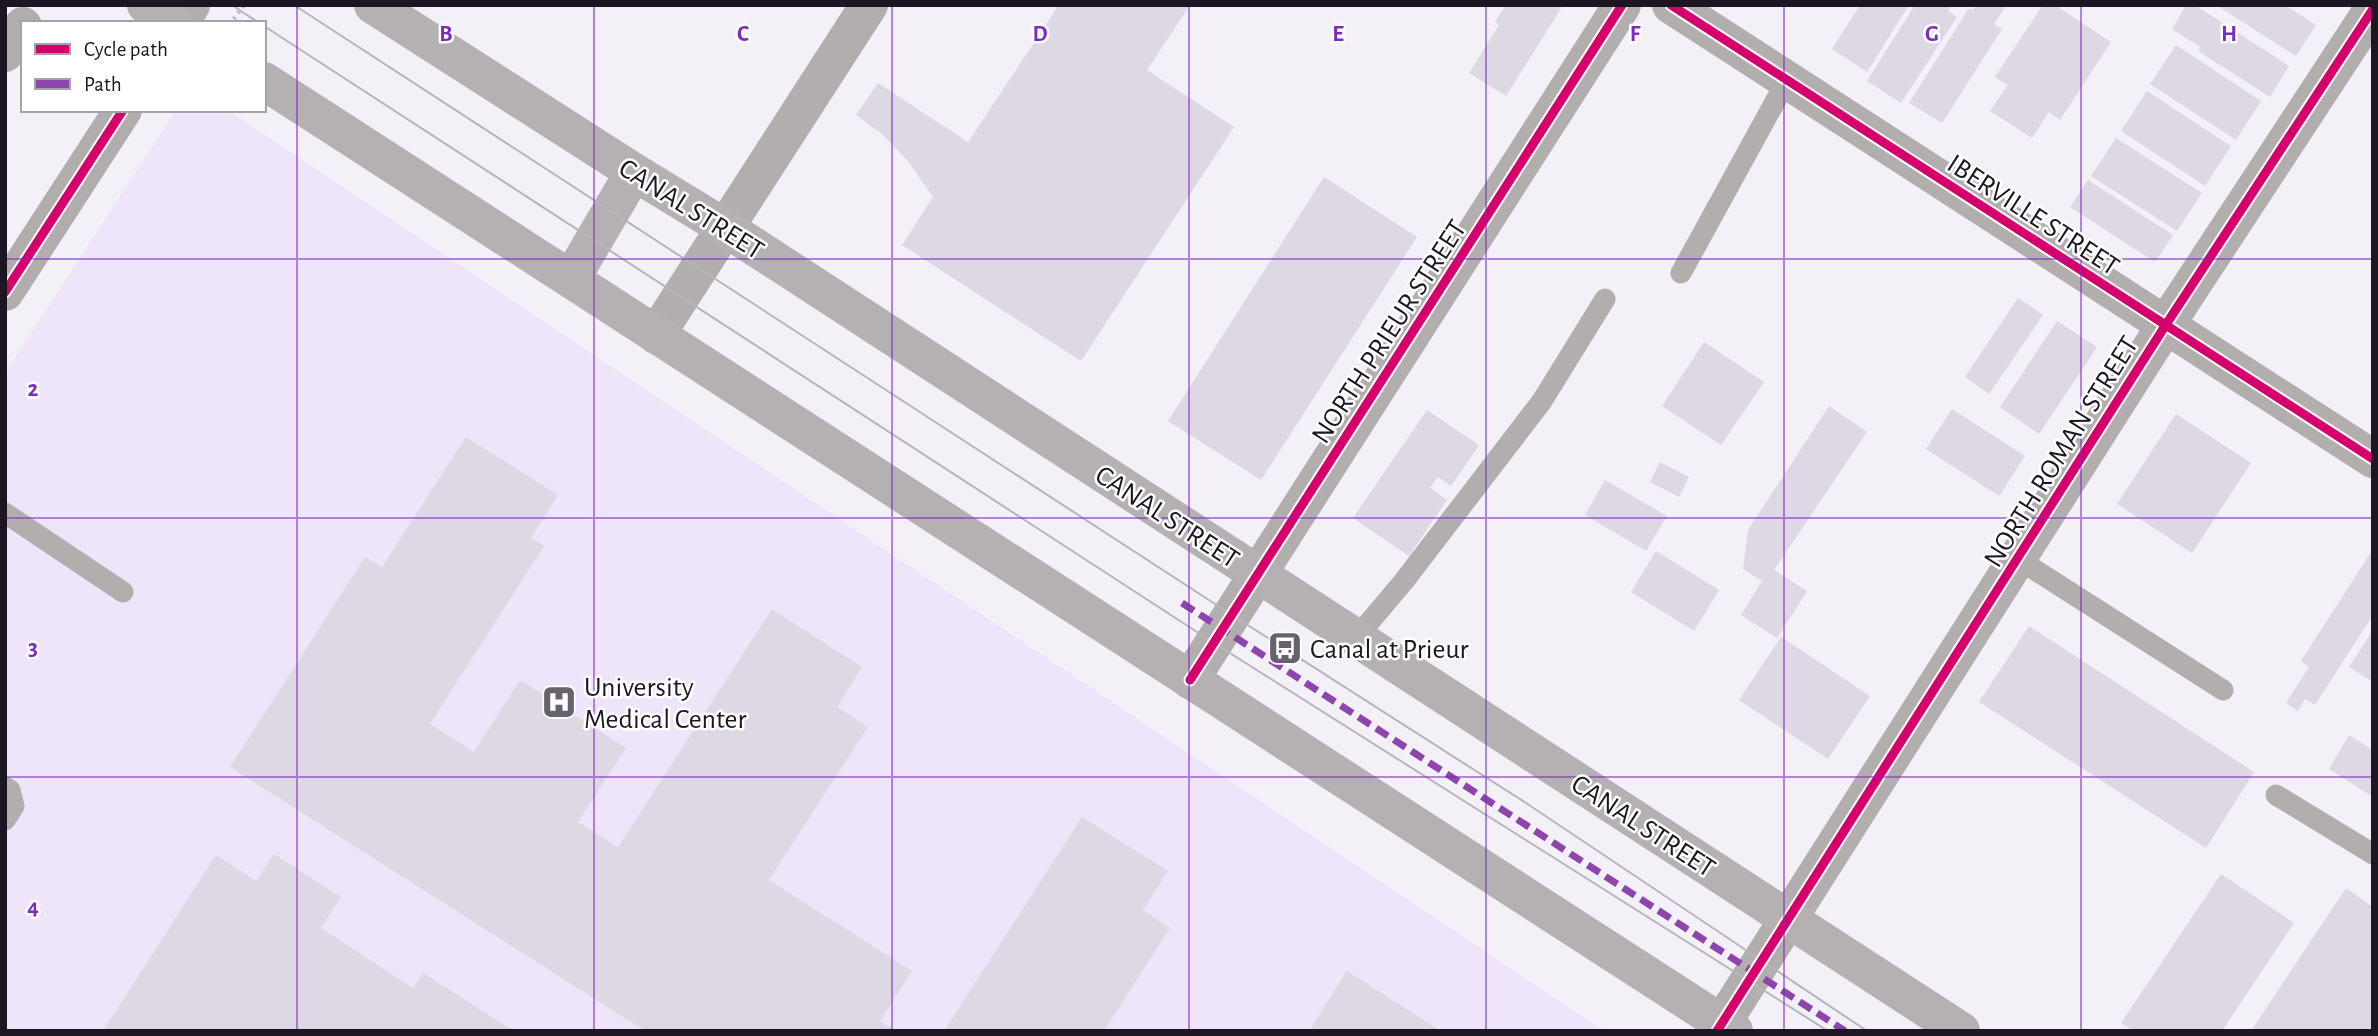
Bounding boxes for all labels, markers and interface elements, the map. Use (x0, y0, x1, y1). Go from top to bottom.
legend (21, 21, 266, 112)
text: B (439, 23, 453, 46)
text: C (737, 23, 749, 46)
text: D (1032, 23, 1048, 46)
text: E (1332, 23, 1344, 46)
text: F (1630, 23, 1641, 46)
text: G (1925, 23, 1939, 46)
text: H (2221, 23, 2237, 46)
text: Cycle path (84, 39, 168, 60)
text: Path (84, 74, 122, 95)
street label: IBERVILLE STREET (1942, 150, 2124, 282)
street label: CANAL STREET (614, 154, 769, 265)
street label: NORTH PRIEUR STREET (1307, 215, 1472, 449)
street label: NORTH ROMAN STREET (1979, 332, 2144, 572)
text: 2 (28, 378, 39, 401)
street label: CANAL STREET (1090, 461, 1244, 575)
bus stop icon: Canal at Prieur (1266, 629, 1304, 667)
place label: Canal at Prieur (1310, 636, 1469, 664)
text: 3 (28, 637, 38, 660)
place label: University Medical Center (584, 674, 747, 734)
hospital icon: University Medical Center (540, 683, 578, 721)
street label: CANAL STREET (1566, 770, 1720, 884)
text: 4 (27, 896, 39, 919)

